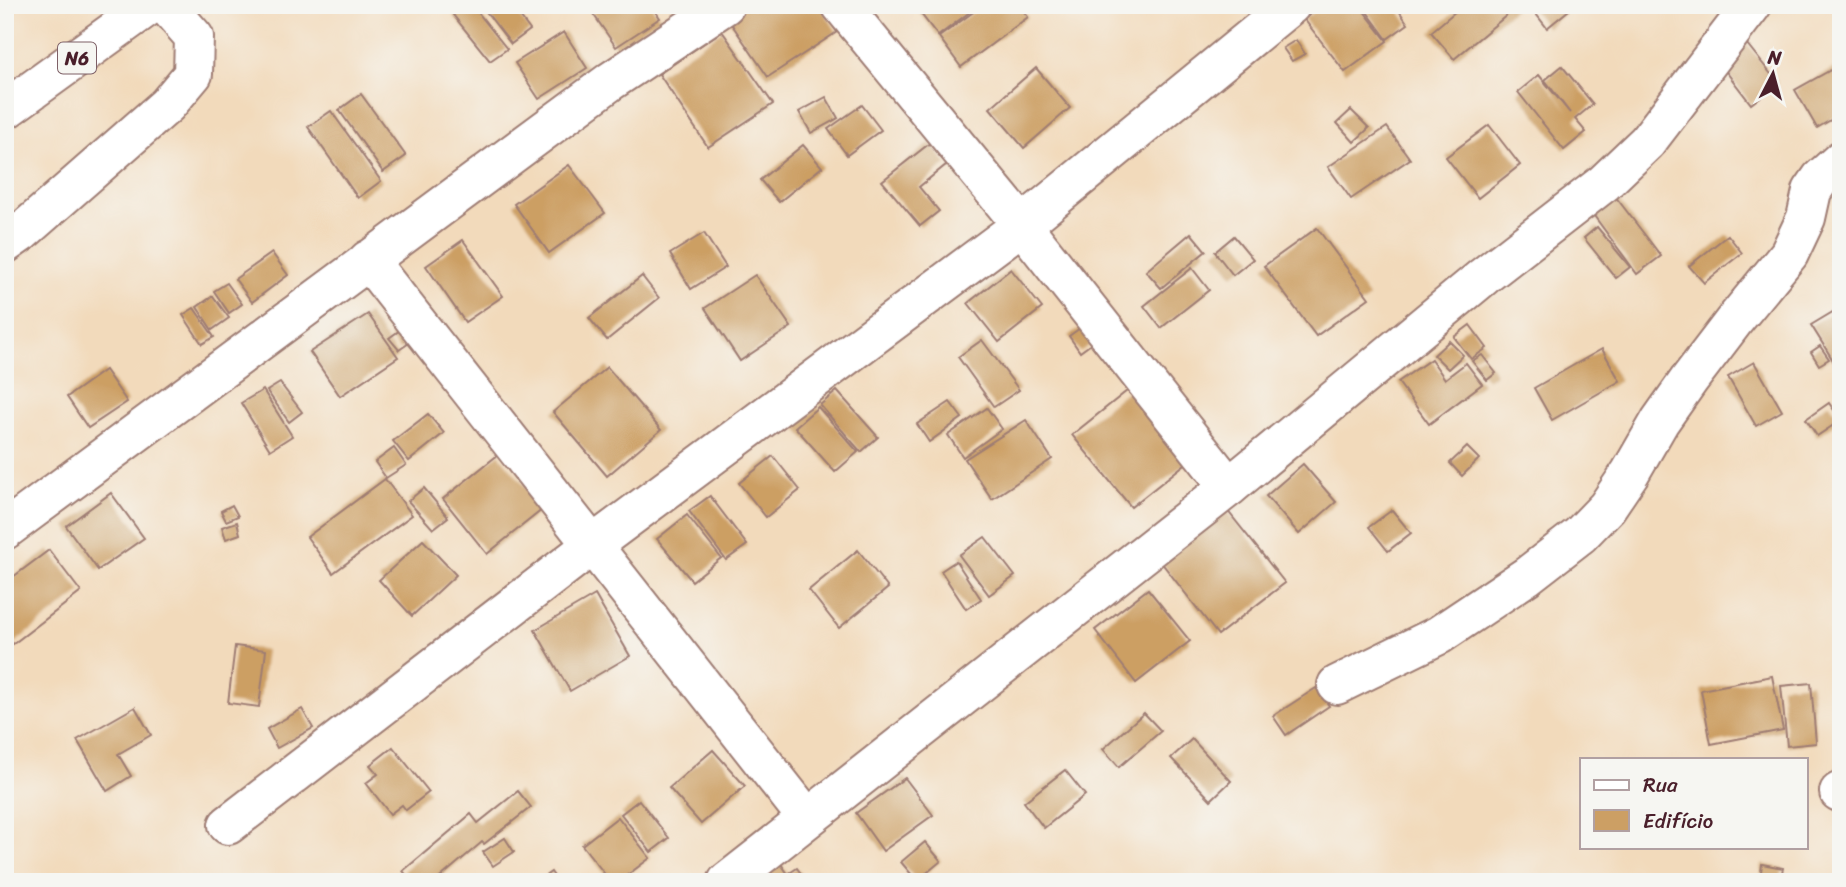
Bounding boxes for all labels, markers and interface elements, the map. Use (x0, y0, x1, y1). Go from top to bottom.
north arrow (1738, 38, 1808, 108)
text: N (1765, 40, 1784, 75)
road number: N6 (58, 43, 96, 74)
legend (1580, 758, 1808, 848)
text: Rua (1643, 766, 1678, 804)
text: Edifício (1643, 802, 1713, 840)

